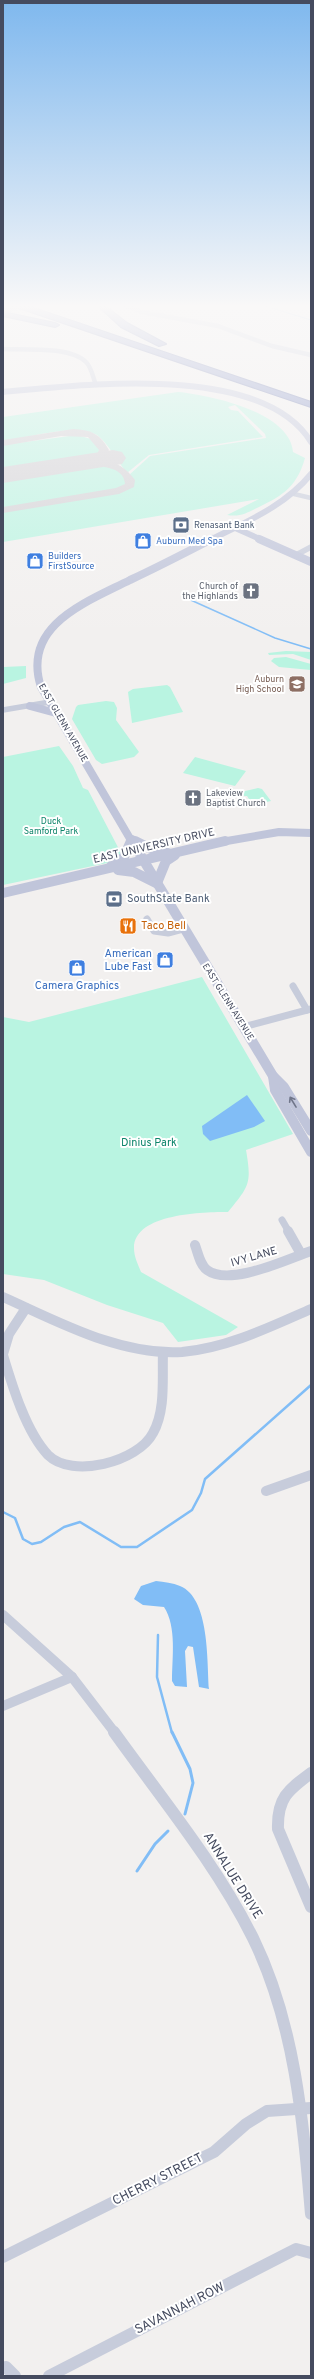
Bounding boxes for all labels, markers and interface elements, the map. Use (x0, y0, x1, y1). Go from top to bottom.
bank icon: Renasant Bank (171, 515, 191, 535)
place label: Renasant Bank (194, 520, 255, 531)
shop icon: Auburn Med Spa (133, 531, 153, 551)
place label: Auburn Med Spa (156, 536, 223, 547)
shop icon: Builders FirstSource (25, 551, 45, 571)
place label: Builders FirstSource (48, 551, 95, 572)
place label: Church of the Highlands (182, 581, 238, 602)
church icon: Church of the Highlands (241, 581, 261, 601)
place label: Auburn High School (236, 674, 284, 695)
school or university icon: Auburn High School (287, 674, 307, 694)
street label: EAST GLENN AVENUE (36, 682, 90, 764)
church icon: Lakeview Baptist Church (183, 788, 203, 808)
place label: Lakeview Baptist Church (206, 788, 266, 809)
park label: Duck Samford Park (24, 816, 79, 837)
street label: EAST UNIVERSITY DRIVE (92, 825, 216, 867)
bank icon: SouthState Bank (104, 889, 124, 909)
place label: SouthState Bank (127, 892, 210, 906)
restaurant icon: Taco Bell (118, 916, 138, 936)
place label: Taco Bell (141, 919, 186, 933)
place label: American Lube Fast (104, 947, 152, 974)
shop icon: American Lube Fast (155, 950, 175, 970)
shop icon: Camera Graphics (67, 958, 87, 978)
street label: EAST GLENN AVENUE (200, 961, 256, 1043)
place label: Camera Graphics (35, 979, 119, 993)
one-way arrow (289, 1096, 297, 1108)
park label: Dinius Park (121, 1136, 177, 1150)
street label: IVY LANE (229, 1244, 279, 1270)
street label: ANNALUE DRIVE (199, 1830, 265, 1922)
street label: CHERRY STREET (110, 2150, 206, 2210)
street label: SAVANNAH ROW (133, 2279, 228, 2338)

